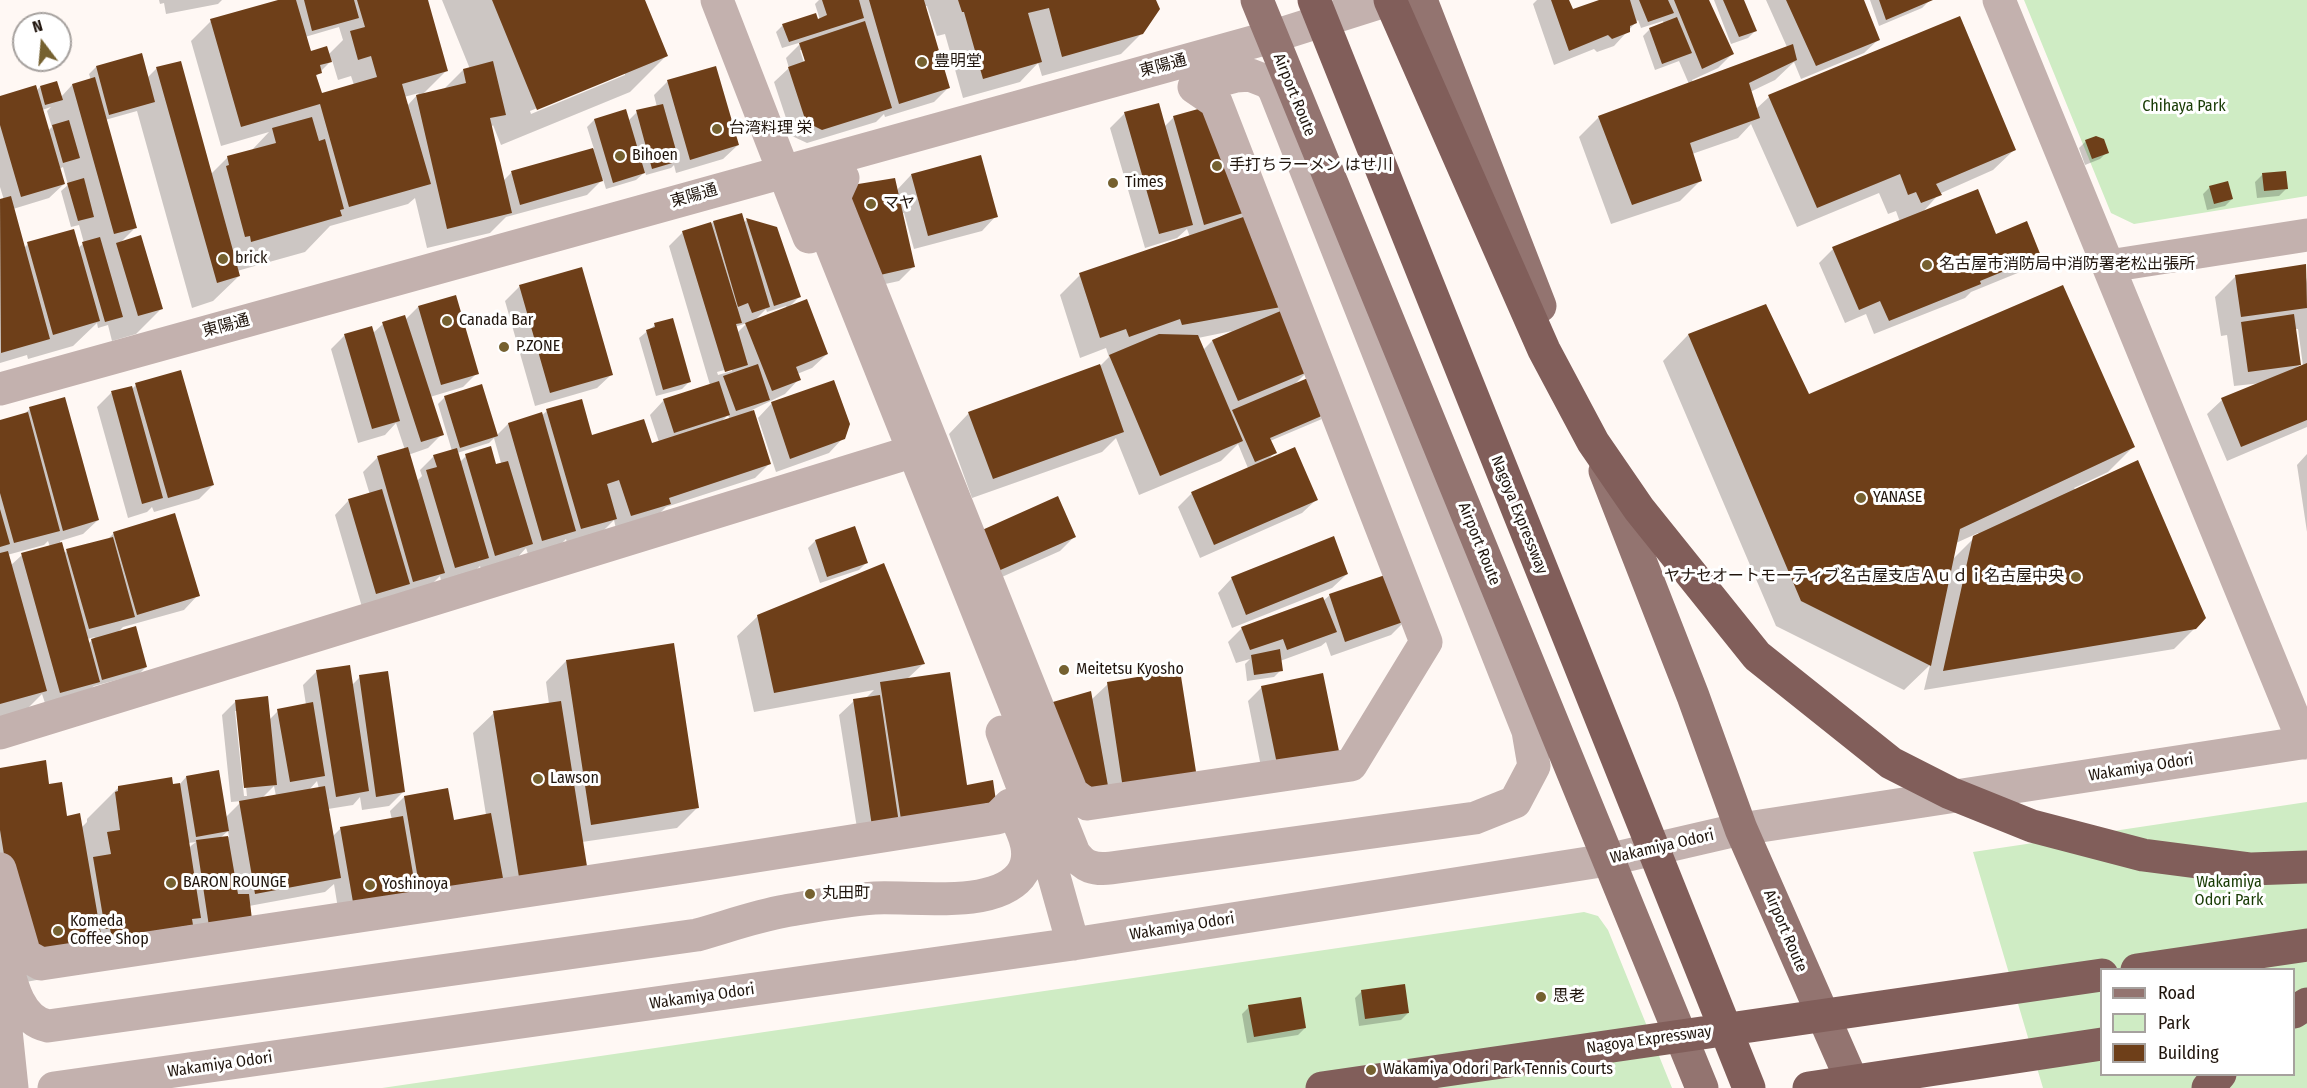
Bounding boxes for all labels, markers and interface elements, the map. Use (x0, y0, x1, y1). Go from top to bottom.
north arrow (12, 12, 72, 72)
text: N (30, 16, 45, 37)
street label: 東陽通 (1137, 51, 1189, 81)
street label: Airport Route (1269, 51, 1319, 139)
place label: 豊明堂 (934, 52, 982, 72)
marker: 豊明堂 (915, 55, 929, 69)
park label: Chihaya Park (2142, 97, 2226, 117)
place label: 台湾料理 栄 (729, 119, 813, 139)
marker: 台湾料理 栄 (710, 122, 724, 136)
place label: Bihoen (632, 146, 678, 166)
marker: Bihoen (613, 149, 627, 163)
place label: 手打ちラーメン はせ川 (1229, 156, 1393, 176)
marker: 手打ちラーメン はせ川 (1210, 159, 1224, 173)
place label: Times (1125, 173, 1163, 193)
marker: Times (1106, 176, 1120, 190)
street label: 東陽通 (668, 180, 720, 212)
place label: マヤ (883, 194, 915, 214)
marker: マヤ (864, 197, 878, 211)
place label: brick (235, 249, 267, 269)
marker: brick (216, 252, 230, 266)
place label: 名古屋市消防局中消防署老松出張所 (1939, 255, 2195, 275)
marker: 名古屋市消防局中消防署老松出張所 (1920, 258, 1934, 272)
street label: 東陽通 (200, 311, 252, 341)
place label: Canada Bar (459, 311, 533, 331)
marker: Canada Bar (440, 314, 454, 328)
place label: P.ZONE (516, 337, 560, 357)
marker: P.ZONE (497, 340, 511, 354)
street label: Nagoya Expressway (1487, 453, 1551, 577)
place label: YANASE (1873, 488, 1922, 508)
marker: YANASE (1854, 491, 1868, 505)
street label: Airport Route (1454, 500, 1504, 588)
place label: ヤナセオートモーティブ名古屋支店Ａｕｄｉ名古屋中央 (1664, 567, 2064, 587)
marker: ヤナセオートモーティブ名古屋支店Ａｕｄｉ名古屋中央 (2069, 570, 2083, 584)
place label: Meitetsu Kyosho (1076, 660, 1184, 680)
marker: Meitetsu Kyosho (1057, 663, 1071, 677)
street label: Wakamiya Odori (2087, 750, 2195, 786)
place label: Lawson (550, 769, 599, 789)
marker: Lawson (531, 772, 545, 786)
street label: Wakamiya Odori (1608, 826, 1716, 868)
place label: BARON ROUNGE (183, 873, 287, 893)
park label: Wakamiya Odori Park (2195, 873, 2263, 911)
place label: Yoshinoya (382, 875, 448, 895)
marker: BARON ROUNGE (164, 876, 178, 890)
marker: Yoshinoya (363, 878, 377, 892)
place label: 丸田町 (822, 884, 870, 904)
marker: 丸田町 (803, 887, 817, 901)
street label: Airport Route (1759, 887, 1811, 975)
street label: Wakamiya Odori (1128, 909, 1236, 945)
place label: Komeda Coffee Shop (70, 912, 149, 950)
marker: Komeda Coffee Shop (51, 924, 65, 938)
legend (2100, 968, 2295, 1076)
street label: Wakamiya Odori (648, 980, 756, 1014)
text: Road (2158, 982, 2195, 1004)
place label: 思老 (1553, 987, 1585, 1007)
marker: 思老 (1534, 990, 1548, 1004)
text: Park (2158, 1012, 2190, 1034)
street label: Nagoya Expressway (1585, 1022, 1713, 1058)
text: Building (2158, 1042, 2219, 1064)
street label: Wakamiya Odori (166, 1048, 274, 1082)
place label: Wakamiya Odori Park Tennis Courts (1383, 1060, 1613, 1080)
marker: Wakamiya Odori Park Tennis Courts (1364, 1063, 1378, 1077)

